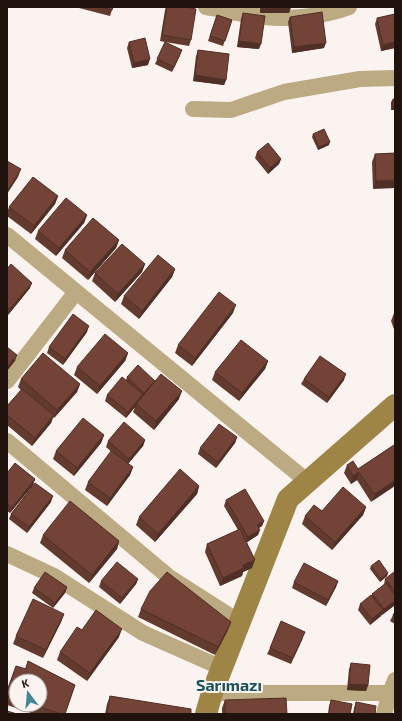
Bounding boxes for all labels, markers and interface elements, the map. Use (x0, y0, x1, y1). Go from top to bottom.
north arrow (8, 673, 48, 713)
district label: Sarımazı (196, 675, 262, 694)
text: K (20, 676, 30, 690)

